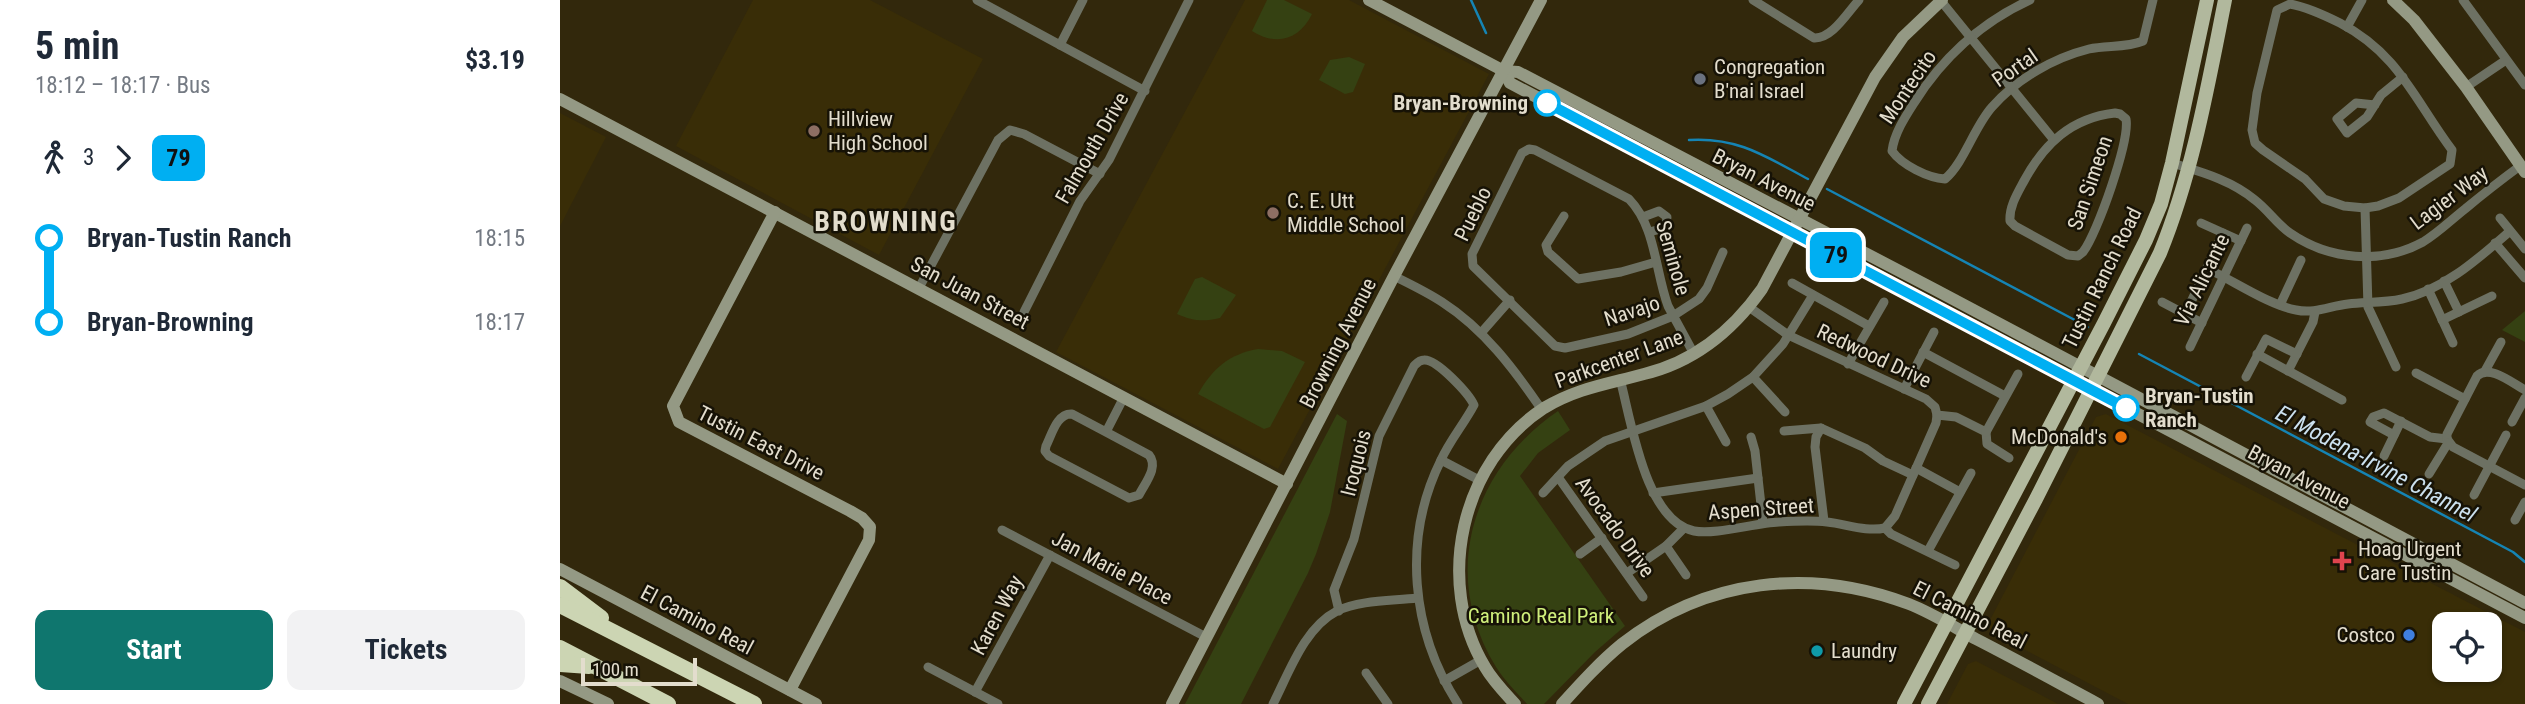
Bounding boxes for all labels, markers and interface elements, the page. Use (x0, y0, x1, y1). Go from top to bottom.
text: 5 min (35, 24, 119, 68)
street label: Portal (1988, 44, 2042, 92)
text: $3.19 (465, 45, 525, 75)
street label: Montecito (1875, 46, 1941, 128)
place label: Congregation B'nai Israel (1714, 55, 1825, 103)
marker: Congregation B'nai Israel (1692, 71, 1708, 87)
text: 18:12 – 18:17 · Bus (35, 72, 211, 99)
street label: Falmouth Drive (1051, 88, 1134, 208)
marker: Bryan-Browning (1534, 90, 1560, 116)
place label: Bryan-Browning (1393, 91, 1528, 115)
place label: Hillview High School (828, 107, 928, 155)
marker: Hillview High School (806, 123, 822, 139)
street label: San Simeon (2063, 133, 2117, 233)
icon: walk (35, 139, 73, 177)
icon: forward (104, 139, 142, 177)
text: 3 (83, 144, 94, 171)
text: 79 (166, 144, 191, 172)
street label: Bryan Avenue (1709, 144, 1820, 216)
street label: Lagier Way (2406, 161, 2493, 235)
street label: Pueblo (1450, 183, 1496, 245)
place label: C. E. Utt Middle School (1287, 189, 1405, 237)
street label: Tustin Ranch Road (2057, 204, 2147, 352)
district label: BROWNING (814, 205, 958, 238)
marker: C. E. Utt Middle School (1265, 205, 1281, 221)
street label: Seminole (1651, 218, 1695, 298)
text: Bryan-Tustin Ranch (87, 223, 292, 253)
text: 18:15 (474, 225, 525, 252)
street label: Via Alicante (2169, 230, 2235, 330)
line badge: 79 (1804, 232, 1868, 278)
text: 79 (1824, 241, 1848, 269)
street label: San Juan Street (907, 252, 1033, 334)
street label: Browning Avenue (1295, 274, 1381, 412)
street label: Navajo (1601, 291, 1663, 331)
text: Bryan-Browning (87, 307, 254, 337)
text: 18:17 (474, 309, 525, 336)
street label: Redwood Drive (1813, 319, 1935, 393)
street label: Parkcenter Lane (1552, 325, 1686, 393)
place label: Bryan-Tustin Ranch (2145, 384, 2254, 432)
marker: Bryan-Tustin Ranch (2113, 395, 2139, 421)
water label: El Modena-Irvine Channel (2271, 400, 2482, 529)
street label: Tustin East Drive (694, 401, 828, 485)
place label: McDonald's (2011, 425, 2107, 449)
street label: Iroquois (1336, 427, 1376, 499)
marker: McDonald's (2113, 429, 2129, 445)
street label: Bryan Avenue (2244, 440, 2354, 514)
street label: Avocado Drive (1570, 472, 1660, 582)
street label: Aspen Street (1707, 493, 1815, 525)
street label: Jan Marie Place (1048, 526, 1177, 610)
place label: Hoag Urgent Care Tustin (2358, 537, 2461, 585)
marker: Hoag Urgent Care Tustin (2332, 551, 2352, 571)
street label: Karen Way (966, 571, 1028, 659)
street label: El Camino Real (1909, 576, 2031, 654)
street label: El Camino Real (637, 580, 757, 660)
park label: Camino Real Park (1468, 604, 1615, 628)
button: Start (35, 610, 273, 690)
button: Tickets (287, 610, 525, 690)
map controls (2432, 612, 2502, 682)
button: locate (2432, 612, 2502, 682)
place label: Costco (2337, 623, 2395, 647)
marker: Costco (2401, 627, 2417, 643)
place label: Laundry (1831, 639, 1897, 663)
marker: Laundry (1809, 643, 1825, 659)
scale bar (581, 655, 696, 687)
text: 100 m (592, 658, 639, 681)

